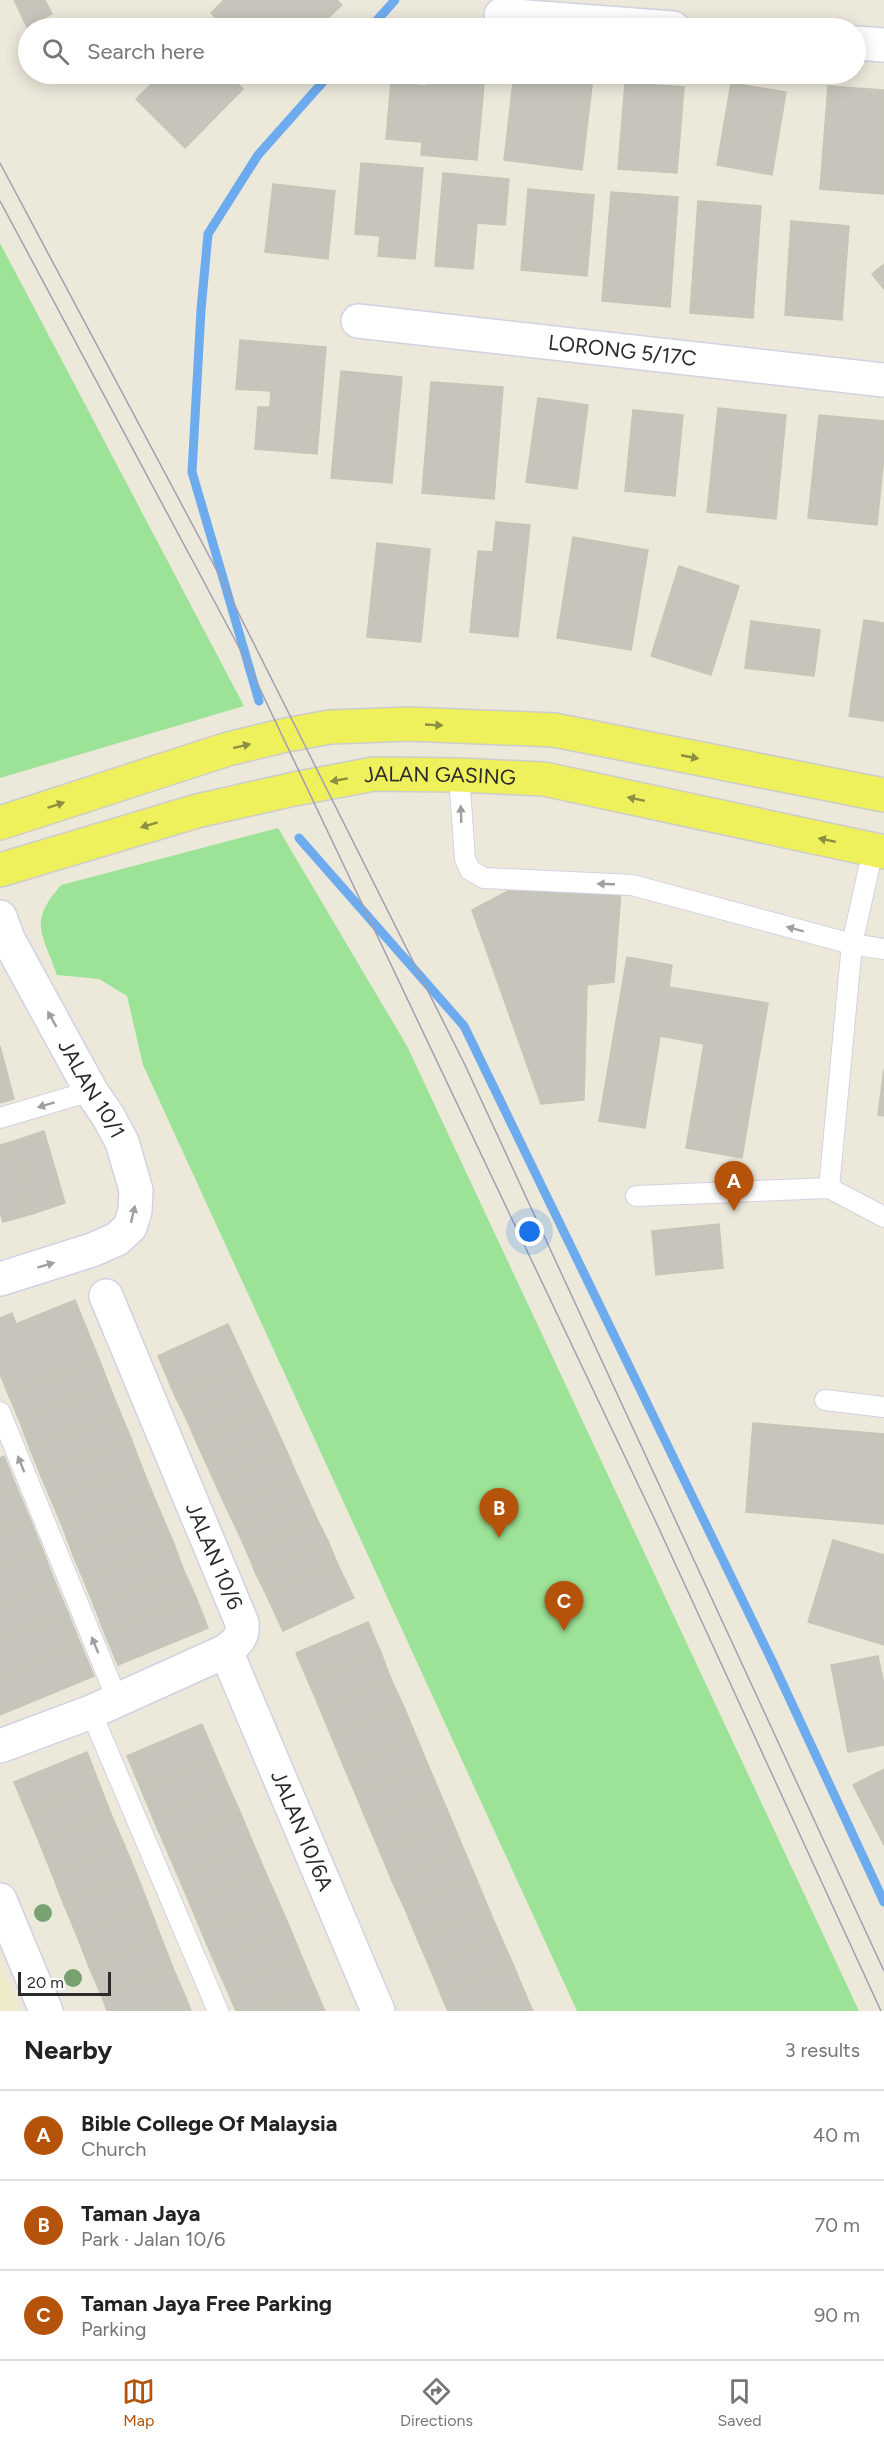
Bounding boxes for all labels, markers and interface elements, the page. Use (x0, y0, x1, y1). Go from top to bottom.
search box (18, 18, 866, 84)
icon: search (39, 35, 72, 68)
text: Search here (87, 38, 205, 65)
street label: LORONG 5/17C (547, 329, 698, 371)
one-way arrow (425, 721, 444, 730)
one-way arrow (232, 740, 251, 750)
one-way arrow (680, 753, 699, 762)
street label: JALAN GASING (361, 761, 516, 790)
one-way arrow (329, 776, 348, 785)
one-way arrow (627, 794, 645, 804)
one-way arrow (47, 800, 65, 809)
one-way arrow (456, 805, 465, 824)
one-way arrow (140, 821, 158, 830)
one-way arrow (818, 835, 836, 845)
one-way arrow (596, 879, 615, 888)
one-way arrow (786, 923, 804, 933)
one-way arrow (47, 1010, 57, 1027)
street label: JALAN 10/1 (53, 1035, 131, 1142)
one-way arrow (36, 1101, 54, 1110)
pin: A (714, 1162, 754, 1211)
one-way arrow (128, 1205, 138, 1223)
your location (515, 1217, 544, 1246)
one-way arrow (37, 1260, 55, 1269)
one-way arrow (16, 1455, 25, 1473)
pin: B (480, 1488, 518, 1538)
street label: JALAN 10/6 (181, 1499, 248, 1613)
pin: C (544, 1582, 584, 1631)
one-way arrow (90, 1635, 100, 1653)
street label: JALAN 10/6A (266, 1767, 339, 1894)
scale bar (18, 1969, 111, 1996)
text: 20 m (27, 1973, 64, 1992)
text: Nearby (24, 2034, 112, 2066)
text: 3 results (785, 2038, 860, 2062)
text: Bible College Of Malaysia (81, 2110, 338, 2137)
text: A (36, 2123, 51, 2147)
text: 40 m (813, 2123, 860, 2147)
text: Church (81, 2137, 146, 2161)
text: Taman Jaya (81, 2200, 200, 2227)
text: B (37, 2213, 50, 2237)
text: 70 m (814, 2213, 860, 2237)
text: Park · Jalan 10/6 (81, 2227, 225, 2251)
text: Taman Jaya Free Parking (81, 2290, 332, 2317)
text: C (36, 2303, 51, 2327)
text: 90 m (814, 2303, 860, 2327)
text: Parking (81, 2317, 147, 2341)
tab: Map (122, 2375, 155, 2430)
tab: Directions (400, 2375, 473, 2430)
tab: Saved (718, 2375, 762, 2430)

